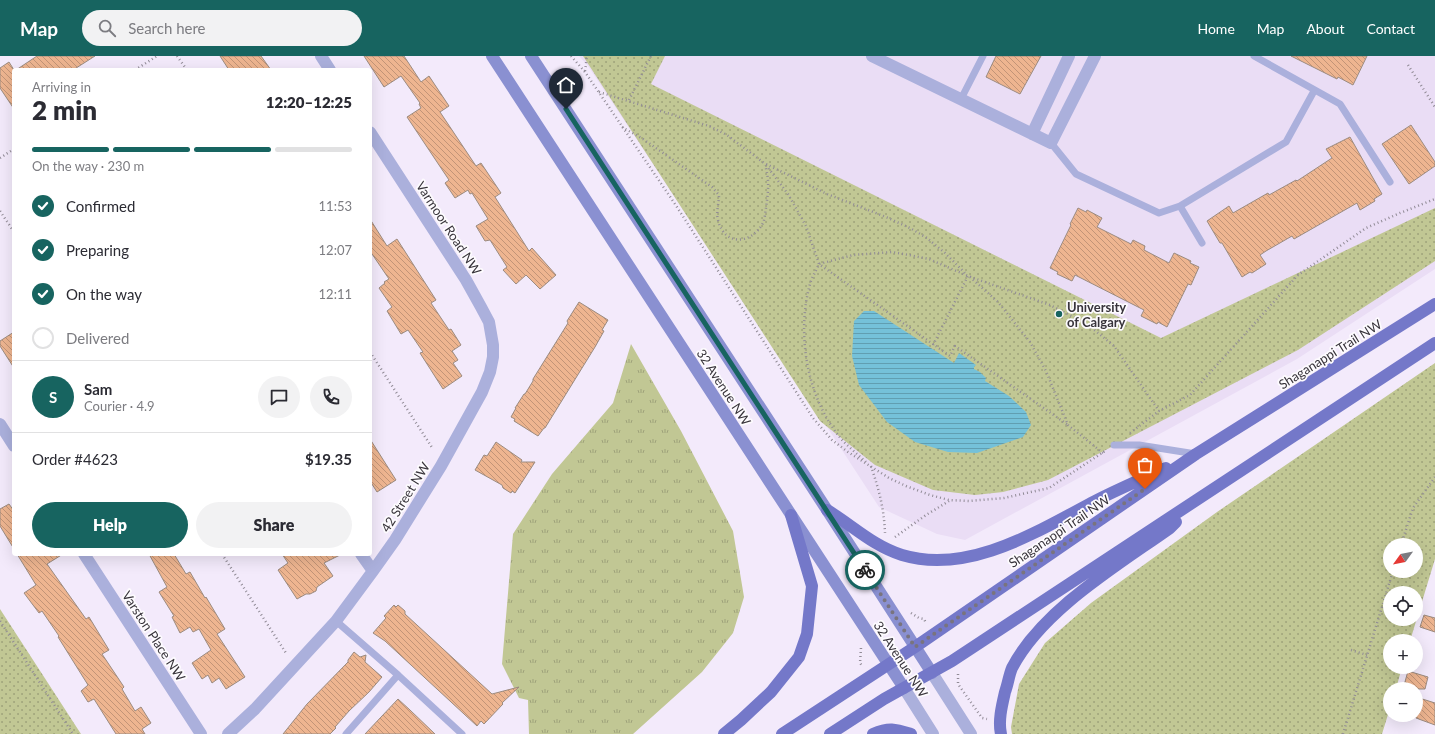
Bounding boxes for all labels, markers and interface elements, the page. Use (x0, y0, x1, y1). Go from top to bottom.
search box (82, 10, 362, 46)
text: Map (20, 17, 58, 40)
icon: search (96, 17, 118, 39)
text: Search here (128, 19, 206, 37)
text: Home (1197, 20, 1235, 37)
text: Map (1257, 20, 1284, 37)
text: About (1306, 20, 1344, 37)
text: Contact (1366, 20, 1415, 37)
pin (549, 68, 583, 109)
icon: home (555, 74, 577, 96)
text: Arriving in (32, 79, 91, 95)
text: 12:20–12:25 (266, 93, 352, 111)
text: 2 min (32, 94, 97, 126)
text: On the way · 230 m (32, 158, 144, 174)
street label: Varmoor Road NW (413, 178, 485, 278)
icon: check (32, 195, 54, 217)
text: Confirmed (66, 197, 135, 215)
text: 11:53 (319, 198, 352, 214)
icon: check (32, 239, 54, 261)
text: Preparing (66, 241, 129, 259)
text: 12:07 (319, 242, 352, 258)
icon: check (32, 283, 54, 305)
text: On the way (66, 285, 142, 303)
text: 12:11 (319, 286, 352, 302)
place label: University of Calgary (1067, 299, 1126, 330)
marker: University of Calgary (1054, 309, 1064, 319)
street label: Shaganappi Trail NW (1276, 316, 1385, 392)
text: Delivered (66, 329, 129, 347)
street label: 32 Avenue NW (693, 346, 755, 429)
button: chat (258, 376, 300, 418)
button: phone (310, 376, 352, 418)
text: Sam (84, 380, 112, 398)
text: S (49, 388, 57, 406)
text: Courier · 4.9 (84, 398, 155, 414)
pin (1128, 448, 1162, 489)
text: Order #4623 (32, 450, 118, 468)
text: $19.35 (305, 450, 352, 468)
icon: bag (1134, 454, 1156, 476)
street label: 42 Street NW (377, 459, 433, 535)
street label: Shaganappi Trail NW (1005, 491, 1113, 571)
button: Help (32, 502, 188, 548)
button: Share (196, 502, 352, 548)
north arrow (1383, 538, 1423, 578)
map controls (1383, 538, 1423, 722)
courier (845, 550, 885, 590)
icon: bike (854, 559, 876, 581)
button: locate (1383, 586, 1423, 626)
street label: Varston Place NW (119, 588, 189, 684)
street label: 32 Avenue NW (870, 618, 932, 701)
button: + (1383, 634, 1423, 674)
button: − (1383, 682, 1423, 722)

